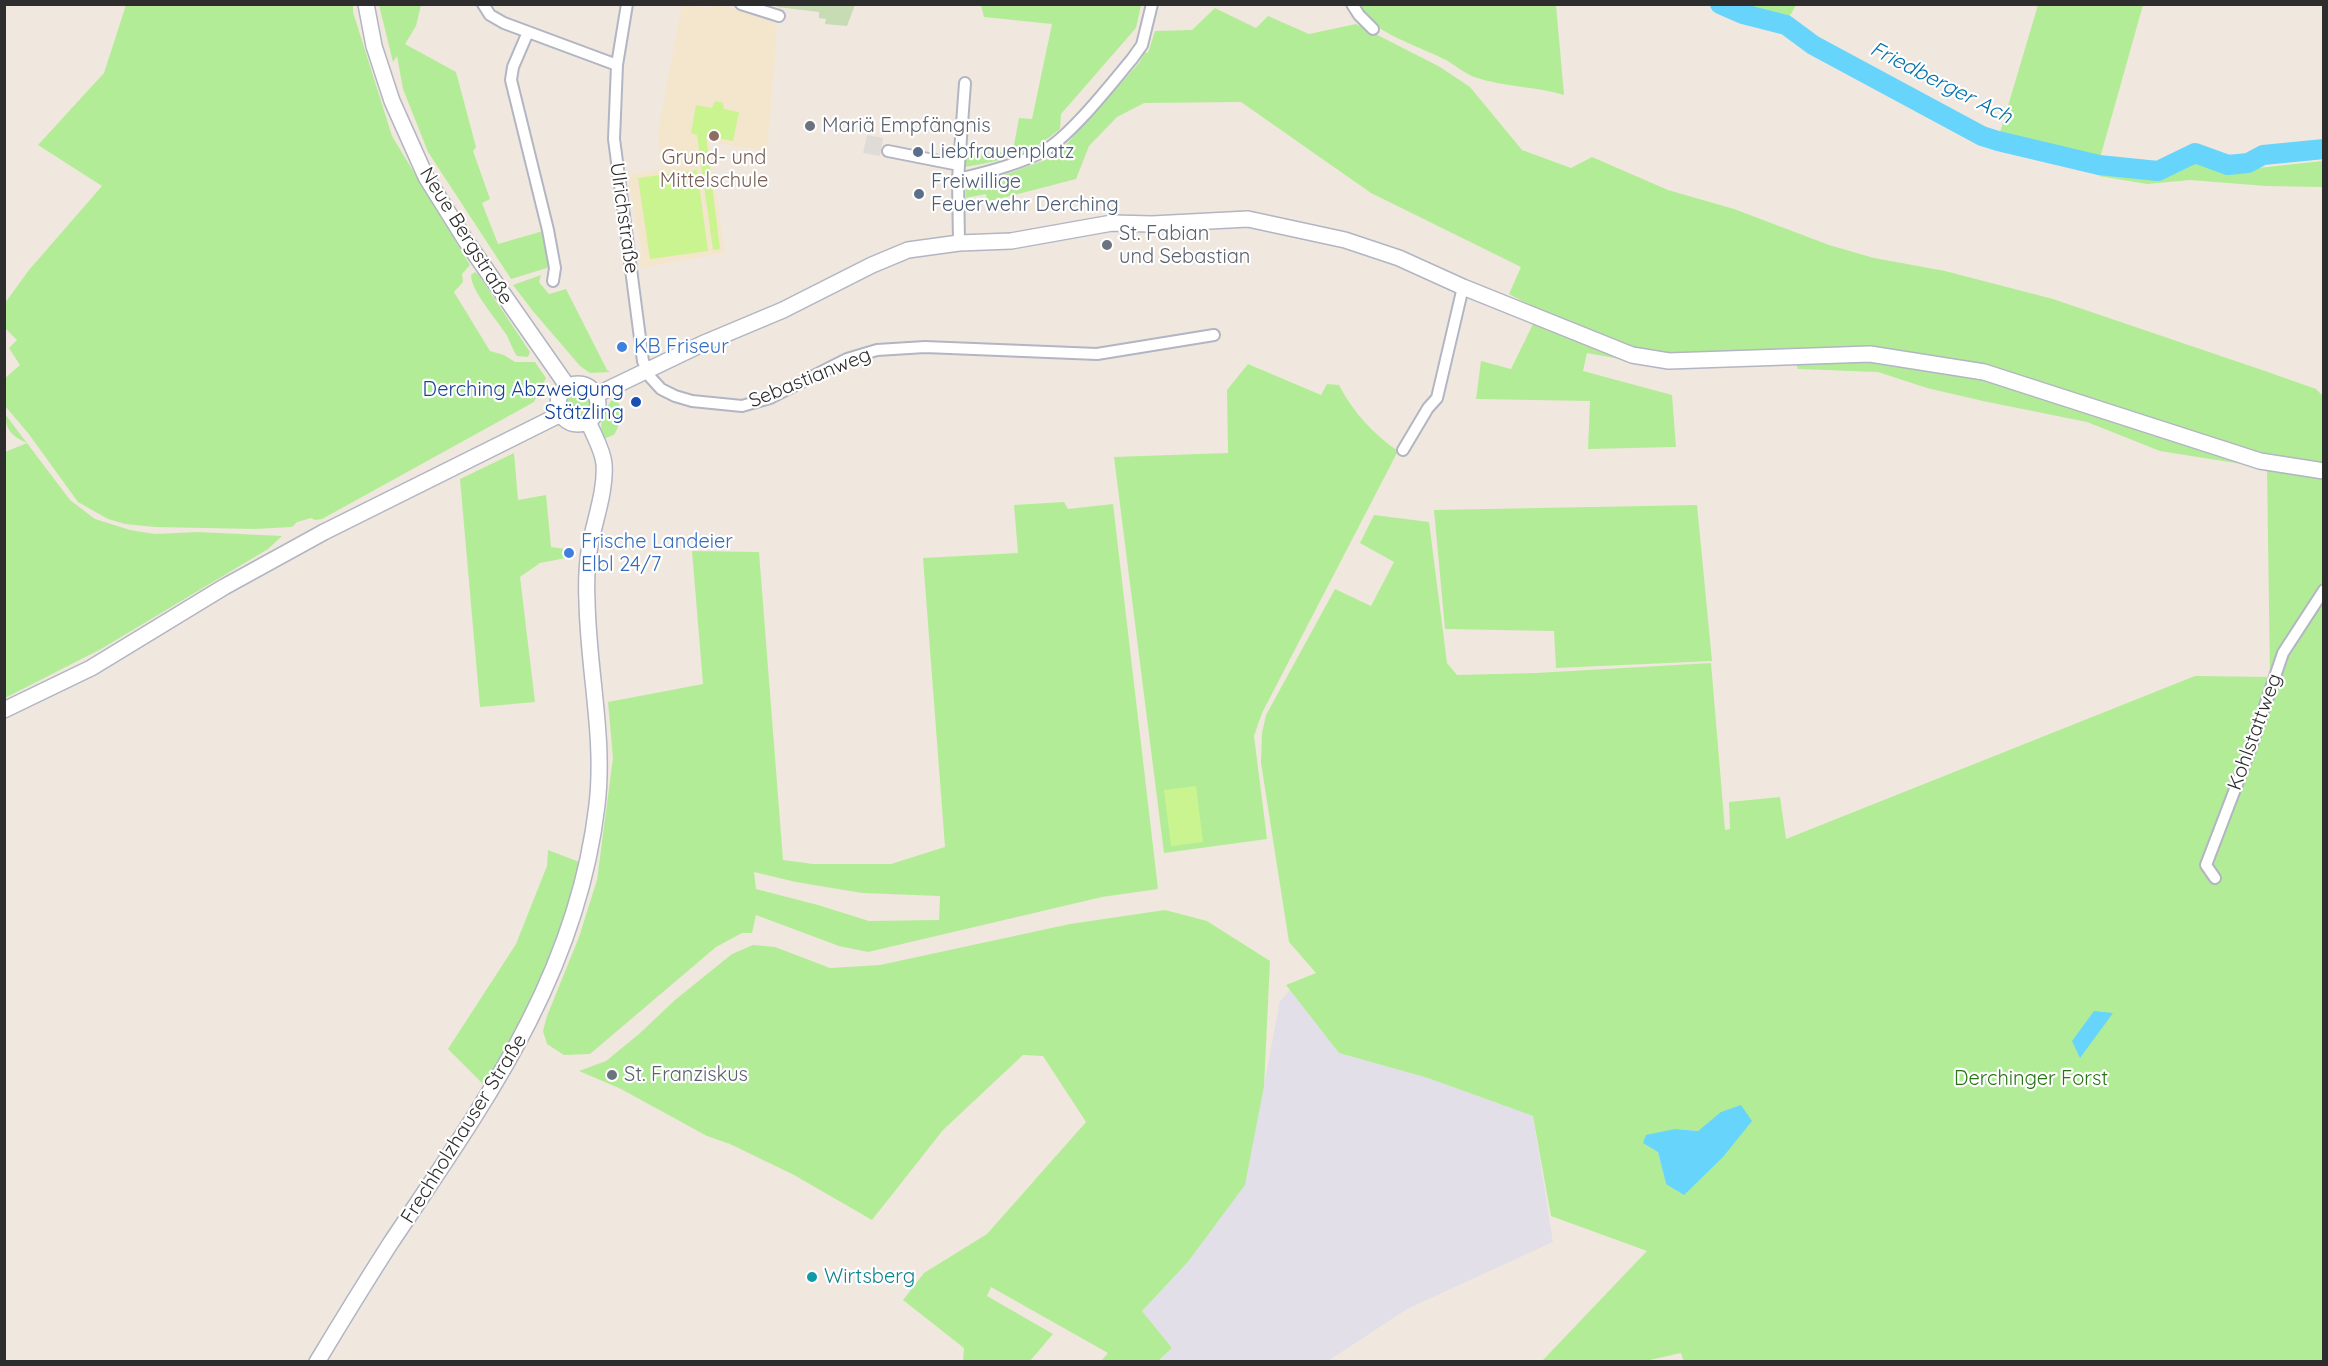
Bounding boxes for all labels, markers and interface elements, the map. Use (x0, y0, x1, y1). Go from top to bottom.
water label: Friedberger Ach (1866, 36, 2016, 130)
place label: Mariä Empfängnis (822, 114, 991, 138)
marker: Mariä Empfängnis (803, 119, 817, 133)
marker: Grund- und Mittelschule (707, 129, 721, 143)
place label: Liebfrauenplatz (930, 140, 1074, 164)
marker: Liebfrauenplatz (911, 145, 925, 159)
place label: Grund- und Mittelschule (660, 146, 768, 193)
street label: Ulrichstraße (604, 161, 644, 275)
street label: Neue Bergstraße (414, 163, 518, 309)
place label: Freiwillige Feuerwehr Derching (931, 170, 1119, 217)
marker: Freiwillige Feuerwehr Derching (912, 187, 926, 201)
place label: St. Fabian und Sebastian (1119, 222, 1250, 269)
marker: St. Fabian und Sebastian (1100, 238, 1114, 252)
place label: KB Friseur (634, 335, 729, 359)
marker: KB Friseur (615, 340, 629, 354)
street label: Sebastianweg (745, 343, 875, 413)
place label: Derching Abzweigung Stätzling (423, 378, 624, 425)
marker: Derching Abzweigung Stätzling (629, 395, 643, 409)
place label: Frische Landeier Elbl 24/7 (581, 530, 733, 577)
marker: Frische Landeier Elbl 24/7 (562, 546, 576, 560)
street label: Kohlstattweg (2223, 670, 2287, 794)
street label: Frechholzhauser Straße (396, 1030, 532, 1228)
place label: St. Franziskus (624, 1063, 748, 1087)
park label: Derchinger Forst (1954, 1067, 2108, 1091)
marker: St. Franziskus (605, 1068, 619, 1082)
place label: Wirtsberg (824, 1265, 915, 1289)
marker: Wirtsberg (805, 1270, 819, 1284)

